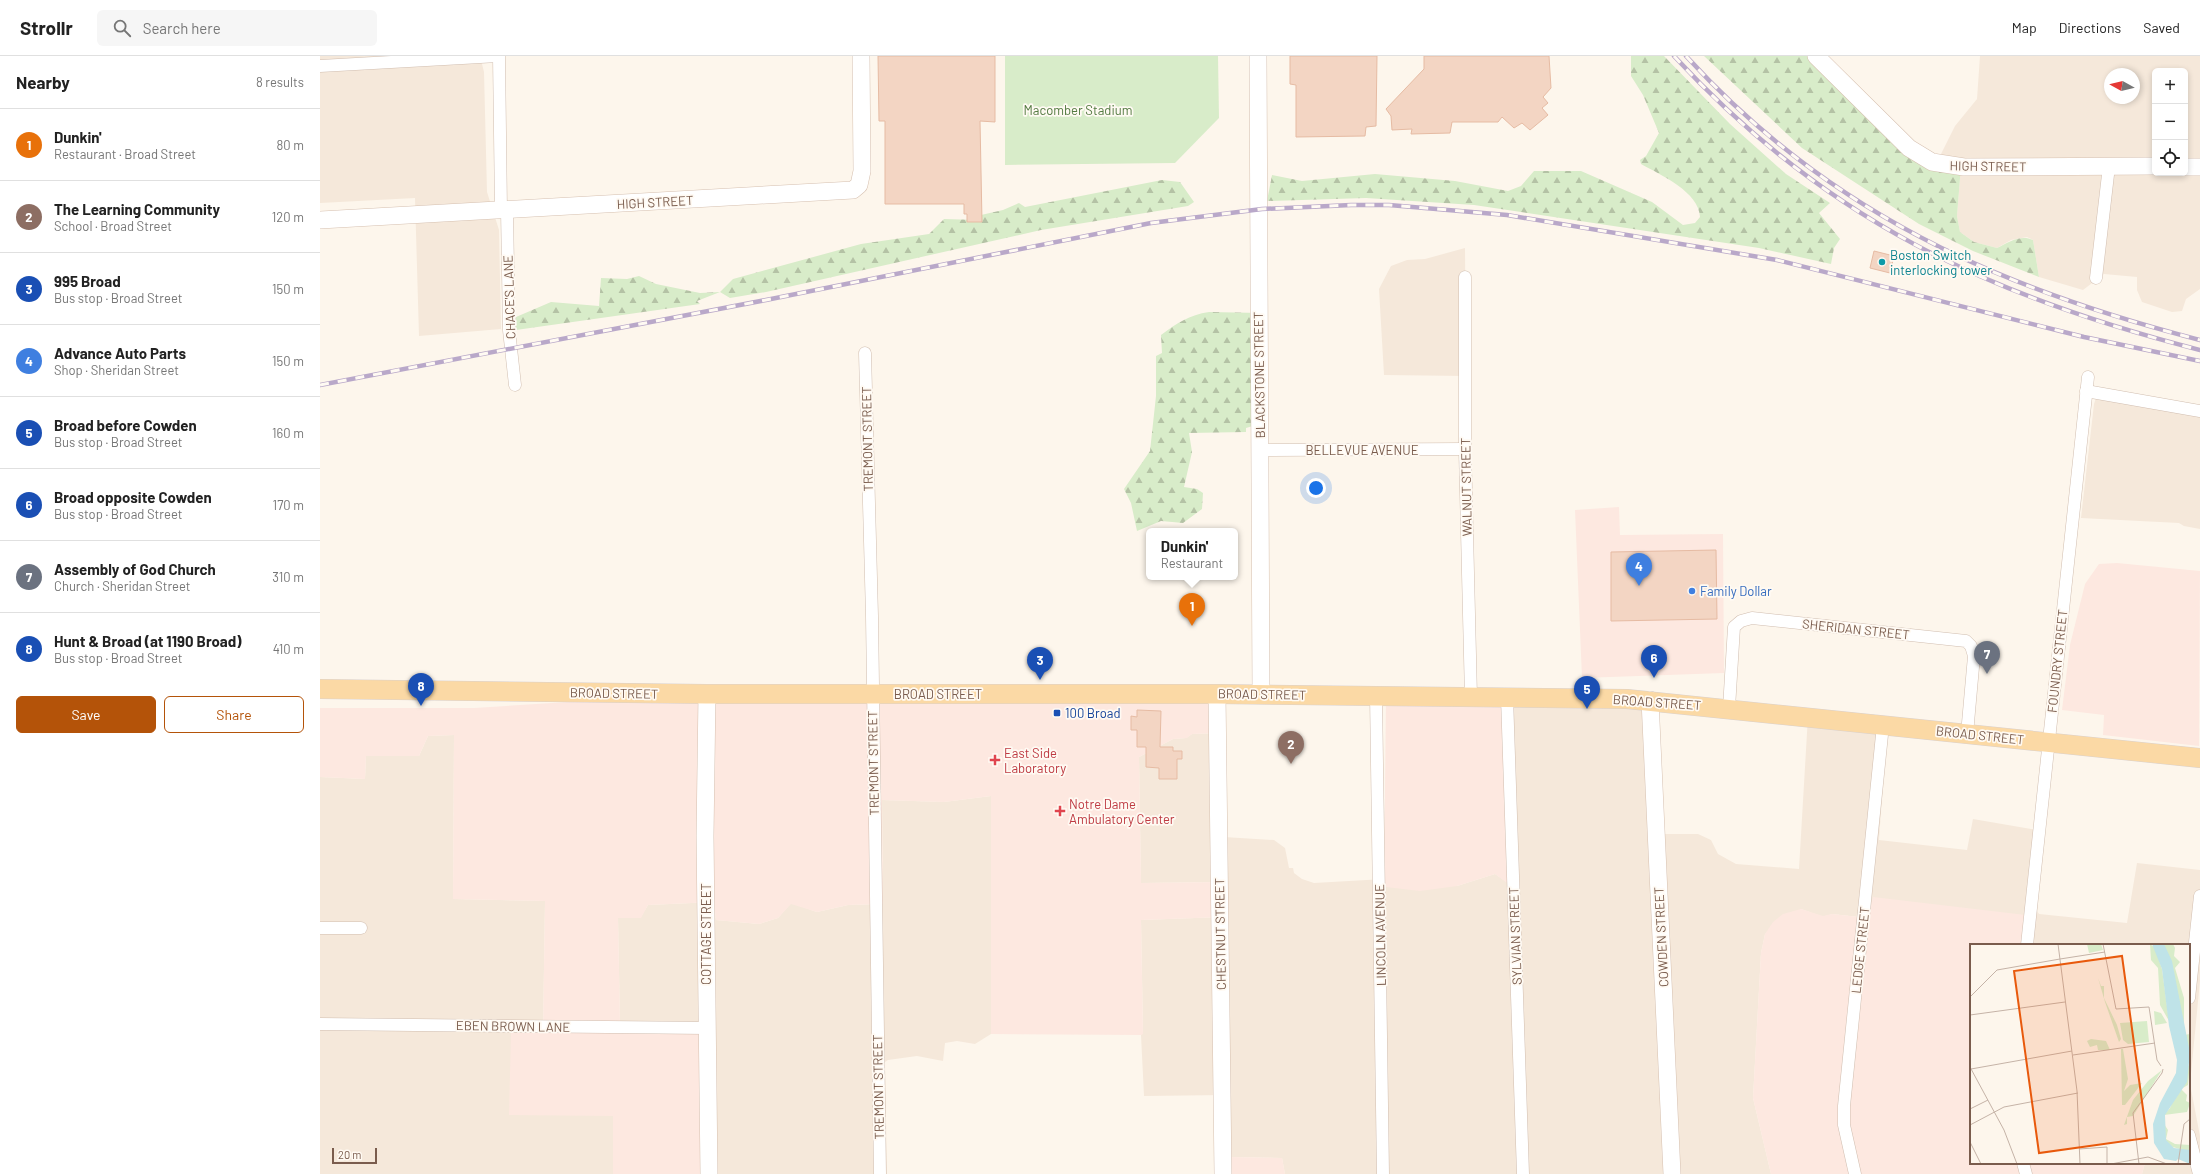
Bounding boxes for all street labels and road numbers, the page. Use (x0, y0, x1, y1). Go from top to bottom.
street label: HIGH STREET (1949, 157, 2027, 175)
street label: HIGH STREET (616, 192, 694, 212)
street label: CHACE'S LANE (500, 255, 518, 339)
street label: BLACKSTONE STREET (1250, 312, 1268, 438)
street label: TREMONT STREET (858, 386, 876, 492)
street label: WALNUT STREET (1457, 438, 1475, 536)
street label: BELLEVUE AVENUE (1305, 442, 1419, 458)
street label: FOUNDRY STREET (2044, 608, 2070, 714)
street label: SHERIDAN STREET (1801, 615, 1911, 643)
street label: BROAD STREET (570, 684, 658, 702)
street label: BROAD STREET (1218, 685, 1306, 703)
street label: BROAD STREET (894, 686, 982, 702)
street label: BROAD STREET (1612, 691, 1702, 713)
street label: TREMONT STREET (864, 710, 882, 816)
street label: BROAD STREET (1935, 722, 2025, 748)
street label: CHESTNUT STREET (1211, 878, 1229, 990)
street label: COTTAGE STREET (698, 883, 714, 985)
street label: LINCOLN AVENUE (1371, 884, 1389, 986)
street label: SYLVIAN STREET (1505, 887, 1525, 985)
street label: COWDEN STREET (1650, 887, 1672, 987)
street label: LEDGE STREET (1847, 906, 1873, 994)
street label: EBEN BROWN LANE (456, 1017, 570, 1035)
street label: TREMONT STREET (869, 1034, 887, 1140)

